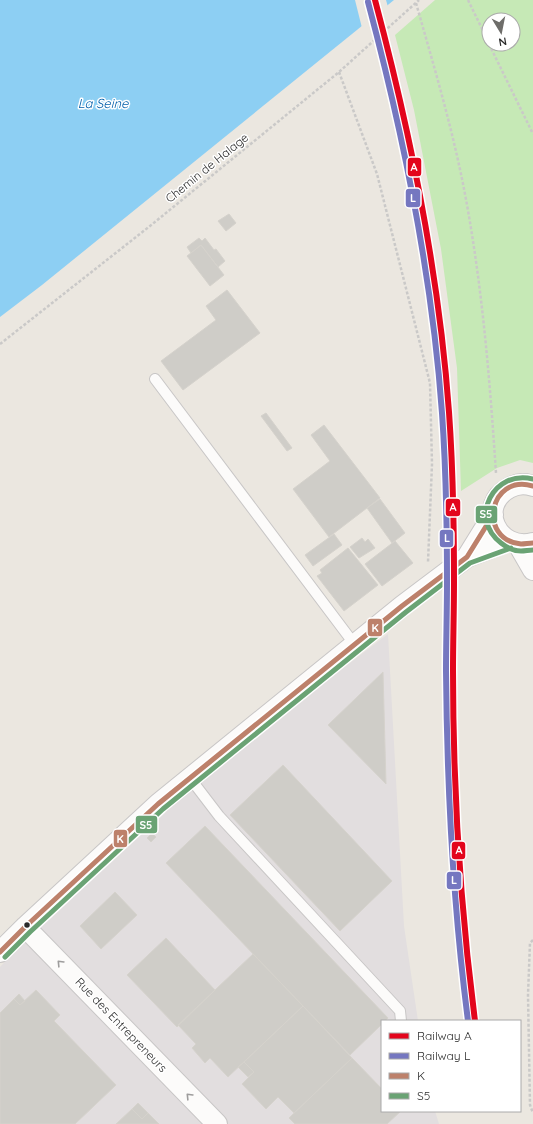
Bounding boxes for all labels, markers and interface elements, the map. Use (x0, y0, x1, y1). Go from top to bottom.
north arrow (481, 12, 521, 52)
text: N (498, 34, 508, 49)
water label: La Seine (78, 95, 129, 111)
street label: Chemin de Halage (162, 129, 251, 206)
line badge: A (407, 157, 422, 177)
text: A (410, 160, 418, 174)
line badge: L (405, 188, 421, 208)
text: L (410, 191, 416, 205)
line badge: A (445, 498, 461, 517)
text: A (449, 500, 457, 514)
line badge: S5 (475, 505, 498, 524)
text: S5 (480, 507, 492, 521)
line badge: L (439, 529, 454, 548)
text: L (444, 531, 450, 545)
line badge: K (367, 618, 383, 637)
text: K (371, 621, 379, 635)
line badge: S5 (135, 815, 158, 834)
text: S5 (140, 818, 152, 832)
line badge: K (113, 829, 128, 848)
text: K (116, 832, 124, 846)
line badge: A (451, 841, 466, 860)
text: A (455, 843, 463, 857)
line badge: L (446, 871, 462, 890)
text: L (451, 873, 457, 887)
unlabelled marker (22, 920, 32, 930)
one-way arrow (57, 960, 65, 968)
street label: Rue des Entrepreneurs (72, 974, 171, 1075)
legend (381, 1020, 521, 1112)
text: Railway A (417, 1028, 472, 1043)
text: Railway L (417, 1048, 471, 1063)
text: K (417, 1068, 425, 1083)
text: S5 (417, 1088, 430, 1103)
one-way arrow (187, 1093, 194, 1101)

